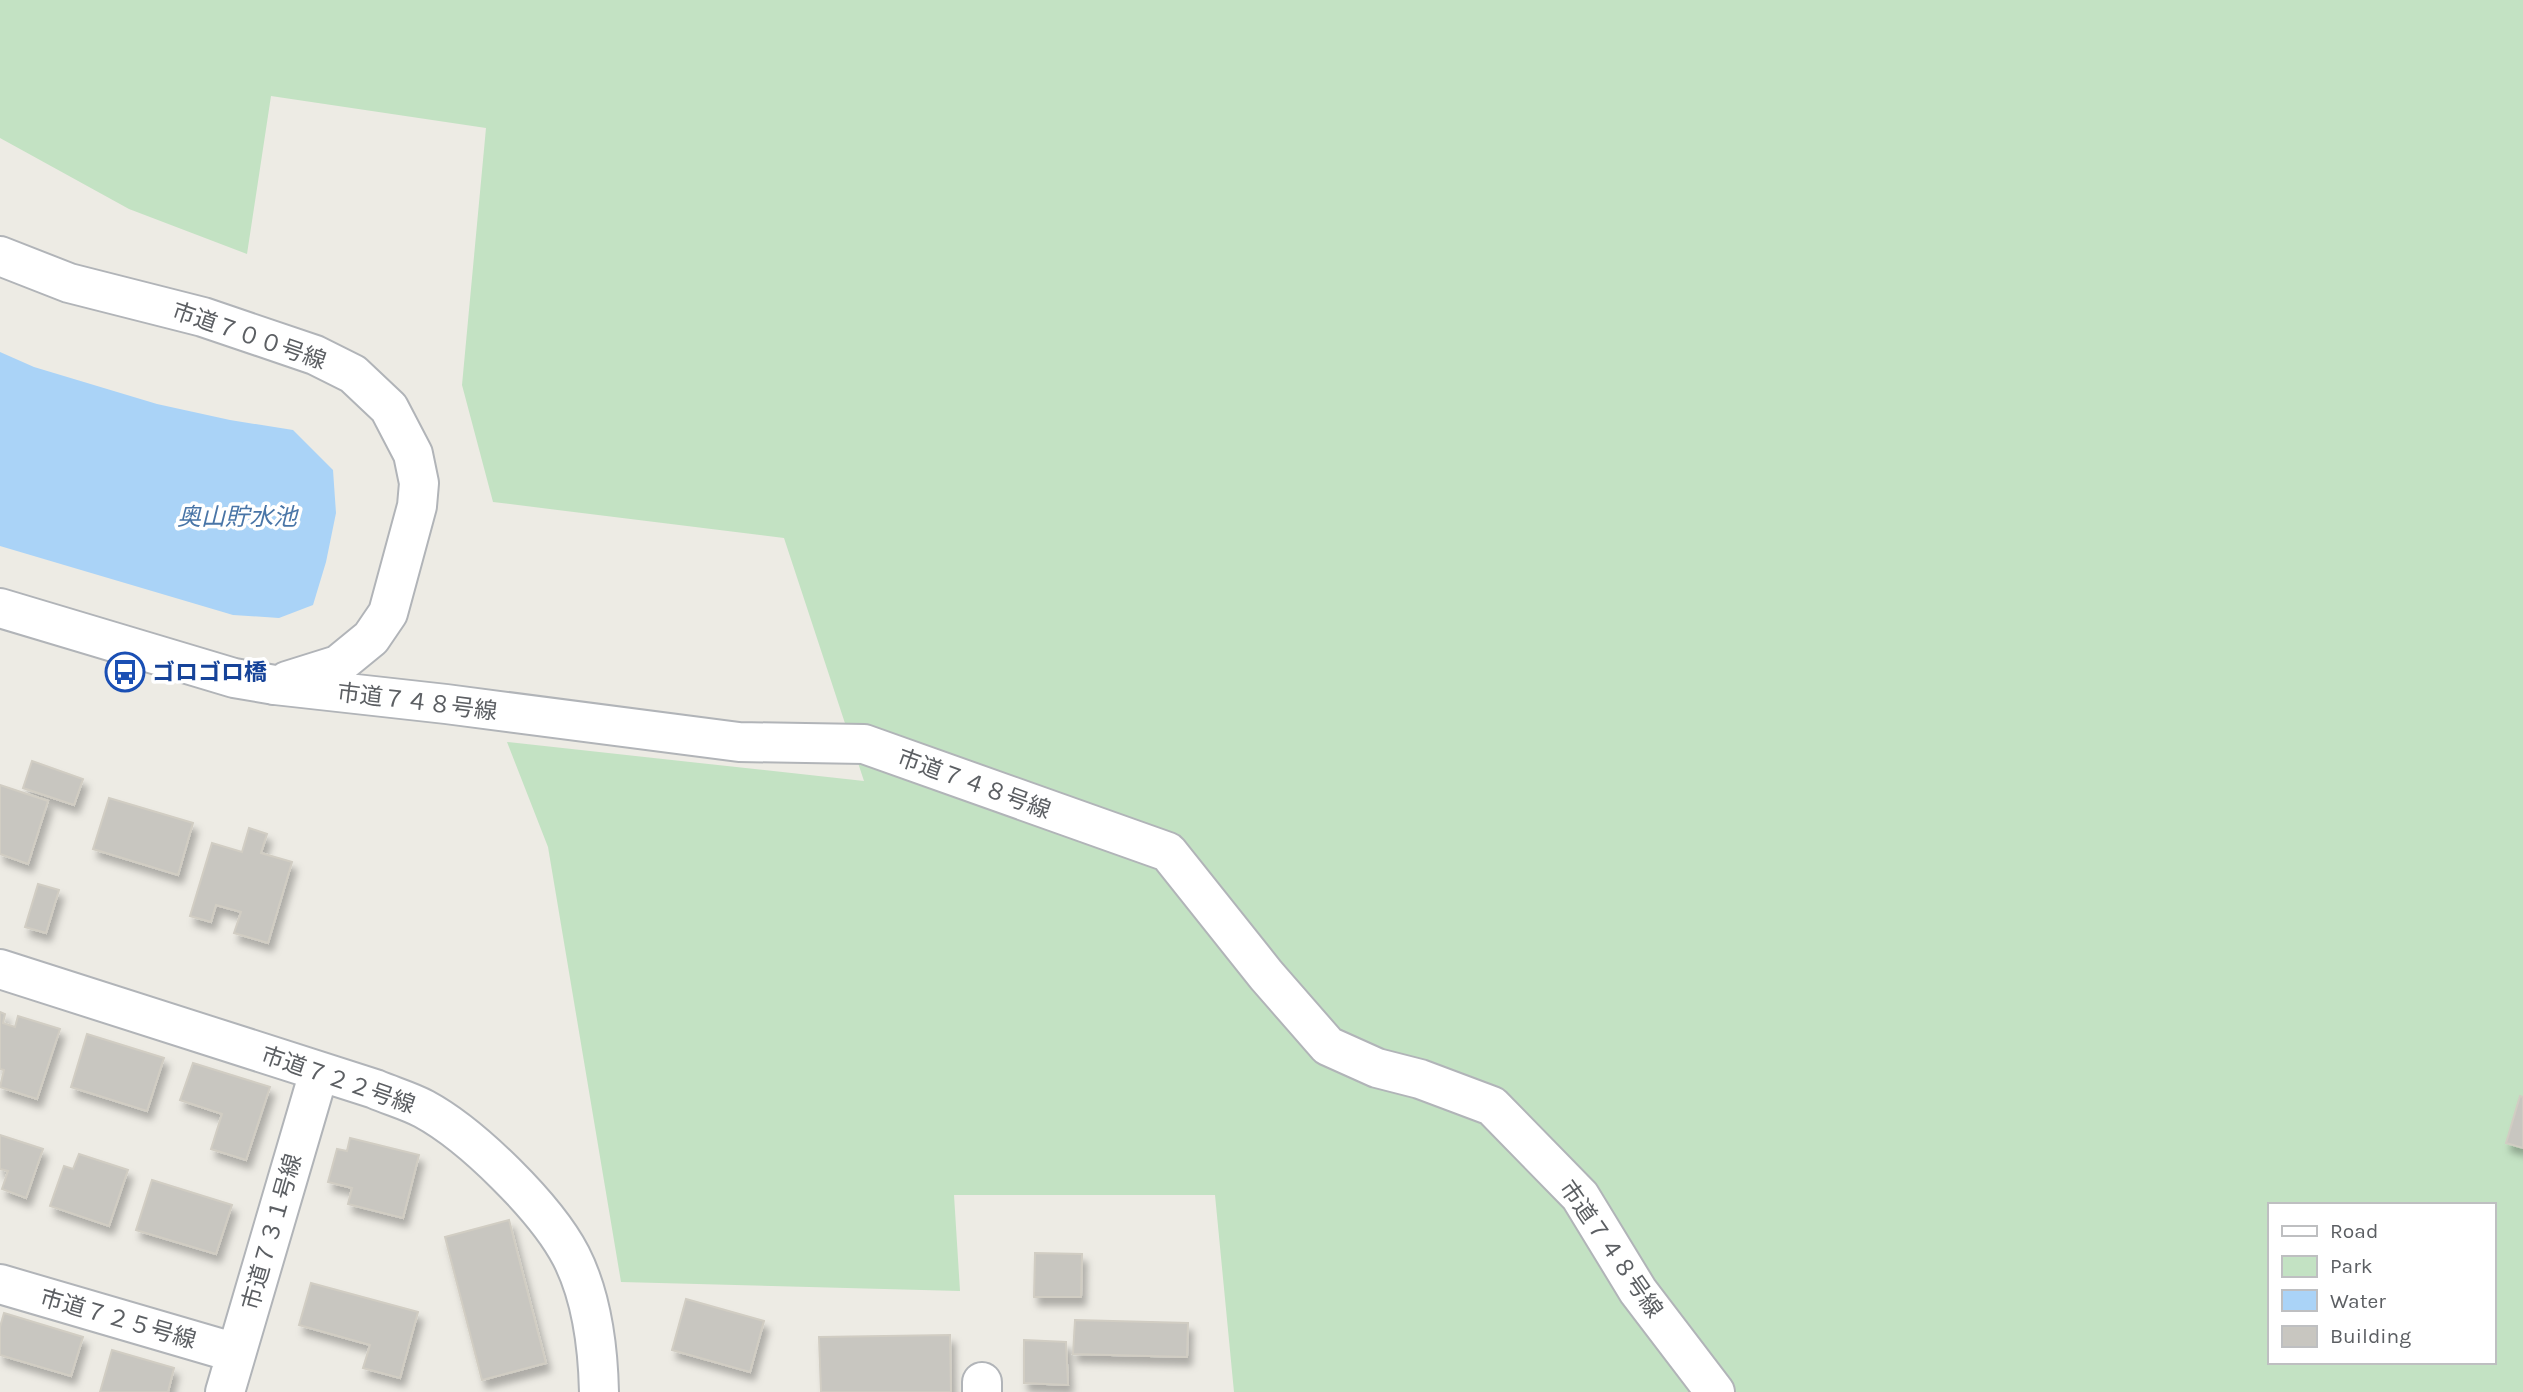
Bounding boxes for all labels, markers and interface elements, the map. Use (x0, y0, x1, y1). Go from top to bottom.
street label: 市道７００号線 (168, 297, 330, 375)
water label: 奥山貯水池 (177, 503, 299, 531)
bus stop icon: ゴロゴロ橋 (104, 651, 146, 693)
place label: ゴロゴロ橋 (152, 659, 267, 686)
street label: 市道７４８号線 (335, 679, 499, 725)
street label: 市道７４８号線 (894, 744, 1054, 824)
street label: 市道７２２号線 (257, 1041, 419, 1119)
street label: 市道７３１号線 (237, 1151, 307, 1313)
street label: 市道７４８号線 (1554, 1175, 1668, 1323)
legend (2268, 1203, 2495, 1364)
text: Road (2330, 1219, 2378, 1243)
text: Park (2330, 1254, 2373, 1278)
street label: 市道７２５号線 (37, 1284, 199, 1354)
text: Water (2330, 1289, 2386, 1313)
text: Building (2330, 1324, 2411, 1348)

